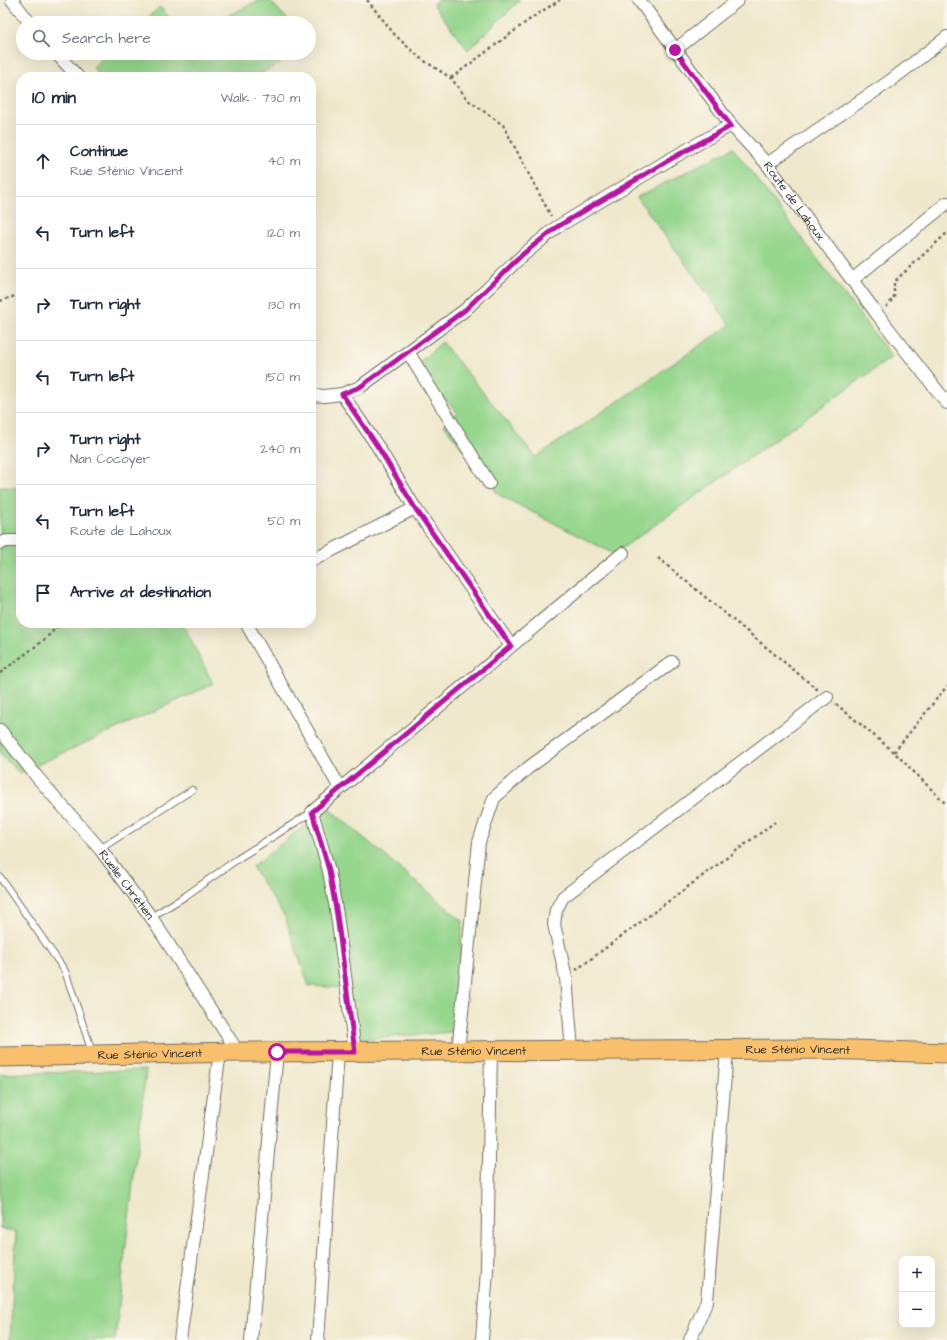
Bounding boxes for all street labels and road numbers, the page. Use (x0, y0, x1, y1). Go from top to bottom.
street label: Route de Lahoux (759, 158, 828, 244)
street label: Ruelle Chrétien (95, 847, 158, 923)
street label: Rue Sténio Vincent (746, 1041, 851, 1059)
street label: Rue Sténio Vincent (422, 1043, 527, 1060)
street label: Rue Sténio Vincent (97, 1045, 203, 1064)

